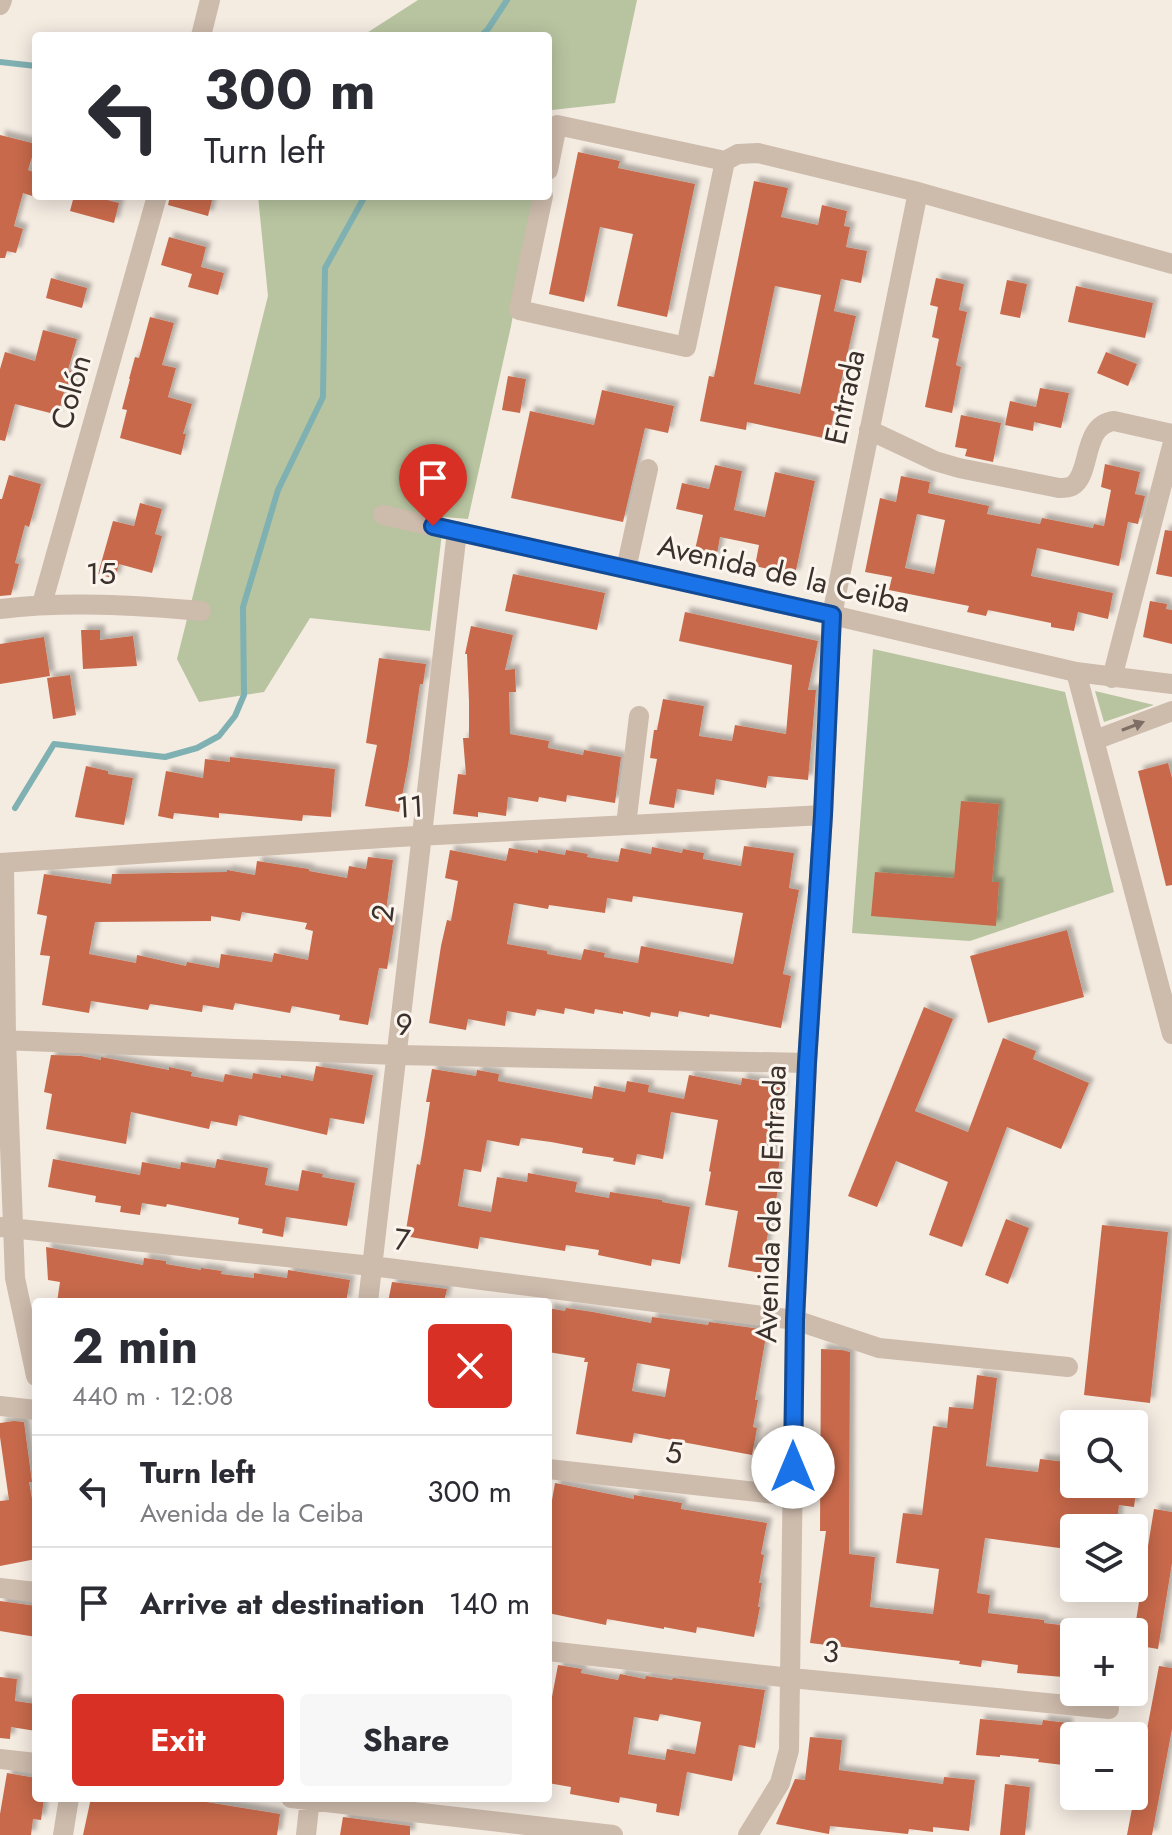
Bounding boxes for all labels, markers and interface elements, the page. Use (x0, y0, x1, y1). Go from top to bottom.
text: 300 m (204, 49, 376, 130)
icon: left (72, 64, 176, 168)
text: Turn left (204, 124, 325, 176)
street label: Entrada (814, 346, 875, 448)
street label: Colón (39, 349, 102, 434)
pin (399, 444, 467, 526)
icon: arrive (411, 456, 455, 500)
street label: Avenida de la Ceiba (654, 524, 915, 623)
street label: 15 (86, 552, 116, 595)
one-way arrow (1122, 719, 1146, 732)
street label: 11 (395, 784, 425, 829)
street label: 2 (360, 902, 405, 924)
street label: 9 (395, 1003, 413, 1046)
street label: Avenida de la Entrada (744, 1064, 797, 1344)
street label: 7 (392, 1217, 413, 1262)
text: 2 min (72, 1312, 198, 1381)
button: close (428, 1324, 512, 1408)
text: 440 m · 12:08 (72, 1377, 234, 1415)
map controls (1060, 1410, 1148, 1810)
button: search (1060, 1410, 1148, 1498)
position arrow (751, 1425, 835, 1509)
street label: 5 (663, 1430, 685, 1475)
text: Turn left (140, 1451, 255, 1494)
icon: left (72, 1469, 116, 1513)
text: 300 m (427, 1470, 512, 1513)
text: Avenida de la Ceiba (140, 1494, 363, 1532)
button: layers (1060, 1514, 1148, 1602)
icon: arrive (72, 1581, 116, 1625)
text: Arrive at destination (140, 1582, 425, 1625)
text: 140 m (449, 1582, 530, 1625)
button: + (1060, 1618, 1148, 1706)
street label: 3 (821, 1629, 841, 1674)
button: Exit (72, 1694, 284, 1786)
button: Share (300, 1694, 512, 1786)
button: − (1060, 1722, 1148, 1810)

